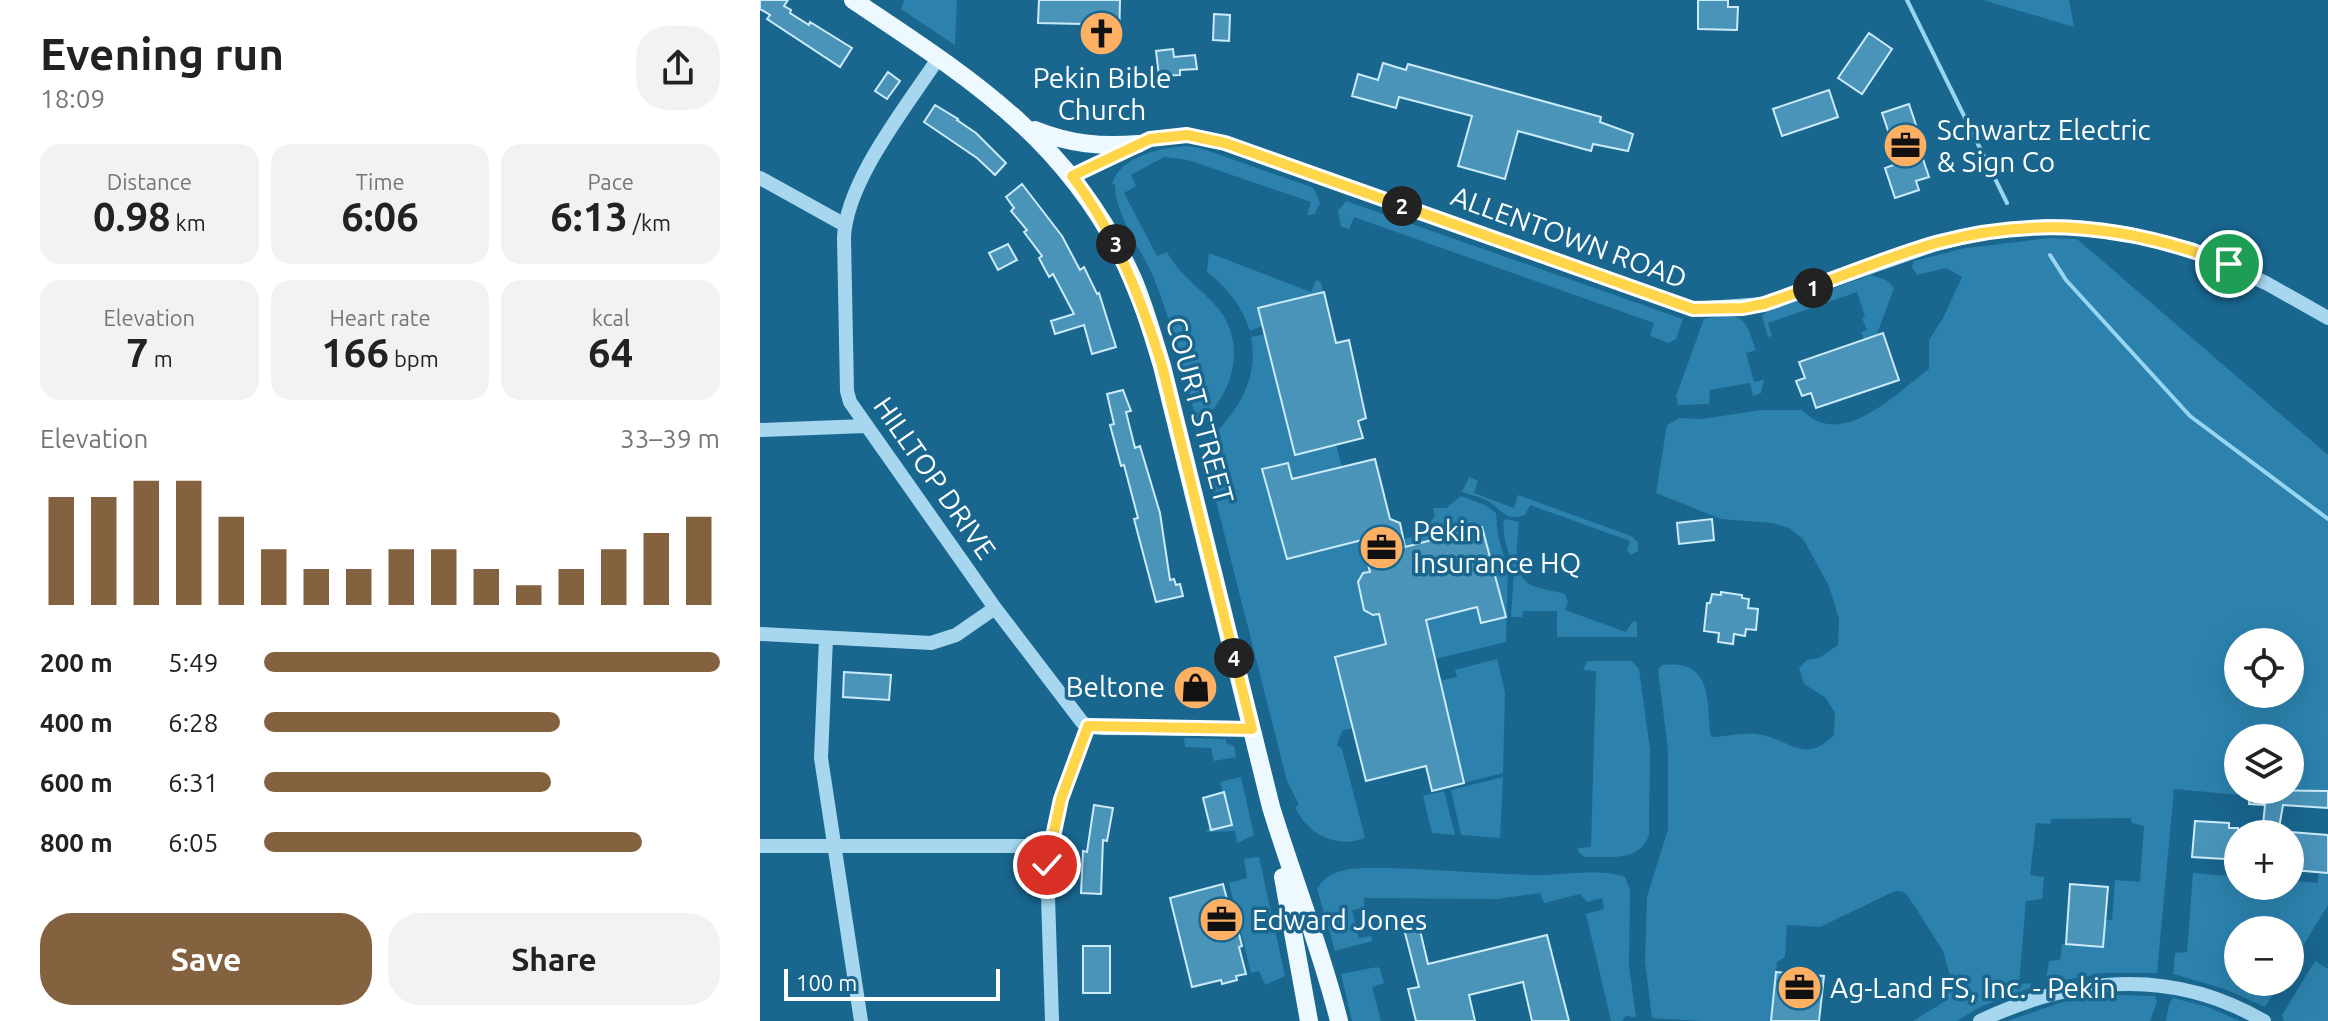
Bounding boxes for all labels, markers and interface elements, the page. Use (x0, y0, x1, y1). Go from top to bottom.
church icon: Pekin Bible Church (1078, 9, 1126, 57)
button: share (636, 26, 720, 110)
text: Evening run (40, 29, 284, 78)
place label: Pekin Bible Church (1033, 62, 1171, 125)
text: 18:09 (40, 84, 105, 113)
place label: Schwartz Electric & Sign Co (1937, 114, 2151, 177)
office icon: Schwartz Electric & Sign Co (1882, 122, 1930, 170)
text: Distance (107, 169, 192, 194)
text: Time (355, 169, 405, 194)
text: Pace (587, 169, 634, 194)
street label: ALLENTOWN ROAD (1447, 180, 1691, 294)
pin: 2 (1382, 186, 1422, 226)
text: 2 (1396, 193, 1408, 218)
text: 0.98 (93, 194, 171, 239)
text: 6:06 (341, 194, 419, 239)
text: 6:13 (550, 194, 628, 239)
text: km (171, 210, 206, 235)
text: /km (628, 210, 671, 235)
pin: 3 (1096, 224, 1136, 264)
pin (2195, 230, 2263, 298)
text: 3 (1110, 231, 1122, 256)
icon: arrive (2207, 242, 2251, 286)
pin: 1 (1793, 268, 1833, 308)
text: 1 (1807, 275, 1819, 300)
text: Elevation (103, 305, 195, 330)
text: Heart rate (329, 305, 431, 330)
text: kcal (592, 305, 630, 330)
street label: COURT STREET (1161, 313, 1240, 507)
text: 7 (126, 330, 149, 375)
text: 166 (321, 330, 389, 375)
text: 64 (588, 330, 633, 375)
text: m (149, 346, 173, 371)
text: bpm (389, 346, 439, 371)
street label: HILLTOP DRIVE (868, 391, 1003, 565)
text: Elevation (40, 424, 148, 453)
text: 33–39 m (620, 424, 720, 453)
place label: Pekin Insurance HQ (1413, 515, 1581, 578)
office icon: Pekin Insurance HQ (1358, 523, 1406, 571)
map controls (2224, 628, 2304, 996)
button: locate (2224, 628, 2304, 708)
pin: 4 (1214, 638, 1254, 678)
text: 4 (1228, 645, 1240, 670)
text: 200 m (40, 648, 113, 677)
text: 5:49 (168, 648, 218, 677)
shop icon: Beltone (1172, 663, 1220, 711)
place label: Beltone (1066, 671, 1165, 702)
text: 400 m (40, 708, 113, 737)
text: 6:28 (168, 708, 218, 737)
button: layers (2224, 724, 2304, 804)
text: 600 m (40, 768, 113, 797)
text: 6:31 (168, 768, 218, 797)
button: + (2224, 820, 2304, 900)
text: 800 m (40, 828, 113, 857)
text: 6:05 (168, 828, 218, 857)
pin (1013, 831, 1081, 899)
icon: check (1025, 843, 1069, 887)
office icon: Edward Jones (1197, 896, 1245, 944)
place label: Edward Jones (1252, 904, 1427, 935)
button: Save (40, 913, 372, 1005)
button: Share (388, 913, 720, 1005)
button: − (2224, 916, 2304, 996)
office icon: Ag-Land FS, Inc. - Pekin (1775, 964, 1823, 1012)
scale bar (784, 965, 1000, 1001)
text: 100 m (796, 970, 857, 995)
place label: Ag-Land FS, Inc. - Pekin (1830, 972, 2116, 1003)

